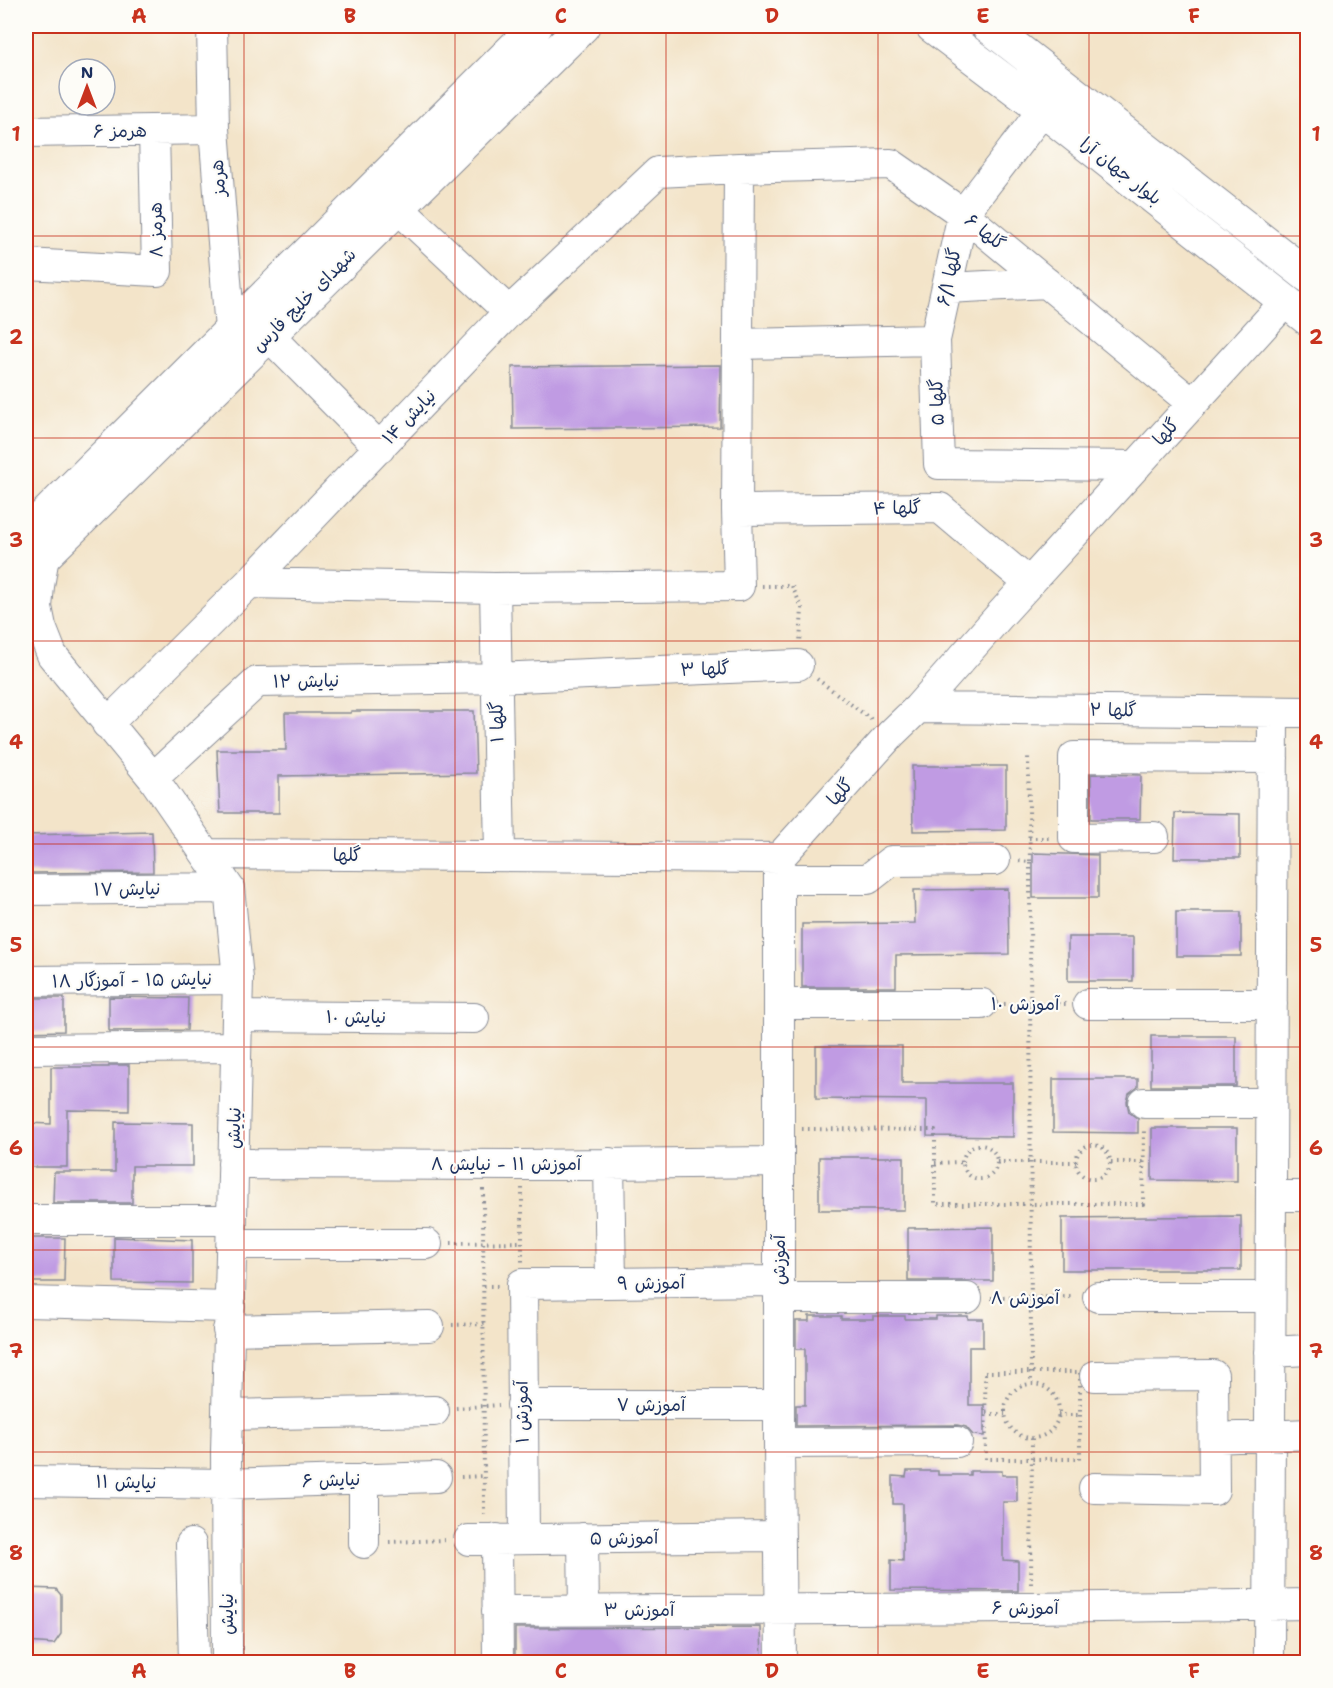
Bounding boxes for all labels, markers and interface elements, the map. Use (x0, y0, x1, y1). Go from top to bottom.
text: A (131, 3, 147, 29)
text: B (344, 3, 356, 29)
text: C (555, 3, 567, 29)
text: D (765, 3, 779, 29)
text: E (976, 3, 990, 29)
text: F (1188, 3, 1200, 29)
north arrow (57, 57, 117, 117)
text: N (81, 62, 93, 83)
street label: هرمز ۶ (93, 119, 147, 143)
text: 1 (11, 121, 21, 147)
text: 1 (1311, 121, 1321, 147)
street label: بلوار جهان آرا (1075, 132, 1167, 210)
street label: هرمز (205, 159, 231, 199)
street label: هرمز ۸ (144, 202, 168, 258)
street label: گلها ۶ (960, 208, 1011, 256)
street label: شهدای خلیج فارس (247, 243, 361, 357)
street label: گلها ۶/۱ (931, 246, 967, 308)
text: 2 (9, 324, 23, 350)
text: 2 (1309, 324, 1323, 350)
street label: گلها ۵ (924, 378, 950, 426)
street label: نیایش ۱۴ (377, 384, 441, 450)
street label: گلها (1147, 413, 1185, 451)
street label: گلها ۴ (873, 496, 922, 520)
text: 3 (9, 527, 23, 553)
text: 3 (1309, 527, 1323, 553)
street label: گلها ۳ (680, 656, 730, 682)
street label: نیایش ۱۲ (273, 668, 339, 694)
street label: گلها ۲ (1089, 698, 1137, 722)
street label: گلها ۱ (485, 701, 509, 743)
text: 4 (9, 729, 23, 755)
text: 4 (1309, 729, 1323, 755)
street label: گلها (821, 773, 859, 811)
street label: گلها (333, 843, 362, 867)
street label: نیایش ۱۷ (93, 876, 161, 902)
text: 5 (10, 932, 22, 958)
text: 5 (1310, 932, 1322, 958)
street label: نیایش ۱۵ - آموزگار ۱۸ (52, 967, 212, 993)
street label: آموزش ۱۰ (991, 992, 1061, 1016)
street label: نیایش ۱۰ (326, 1005, 386, 1029)
street label: نیایش (221, 1107, 247, 1149)
text: 6 (9, 1135, 23, 1161)
text: 6 (1309, 1135, 1323, 1161)
street label: آموزش ۱۱ - نیایش ۸ (431, 1152, 583, 1176)
street label: آموزش (767, 1233, 791, 1285)
street label: آموزش ۹ (617, 1270, 687, 1296)
street label: آموزش ۸ (991, 1286, 1061, 1310)
text: 7 (9, 1338, 23, 1364)
text: 7 (1309, 1338, 1323, 1364)
street label: آموزش ۱ (509, 1379, 535, 1444)
street label: آموزش ۷ (616, 1393, 687, 1417)
street label: نیایش ۶ (301, 1467, 361, 1493)
street label: نیایش ۱۱ (95, 1469, 157, 1495)
street label: آموزش ۵ (589, 1525, 660, 1551)
text: 8 (9, 1540, 23, 1566)
text: 8 (1309, 1540, 1323, 1566)
street label: نیایش (215, 1593, 239, 1635)
street label: آموزش ۶ (991, 1596, 1060, 1620)
street label: آموزش ۳ (603, 1598, 676, 1622)
text: A (131, 1658, 147, 1684)
text: B (344, 1658, 356, 1684)
text: C (555, 1658, 567, 1684)
text: D (765, 1658, 779, 1684)
text: E (976, 1658, 990, 1684)
text: F (1188, 1658, 1200, 1684)

